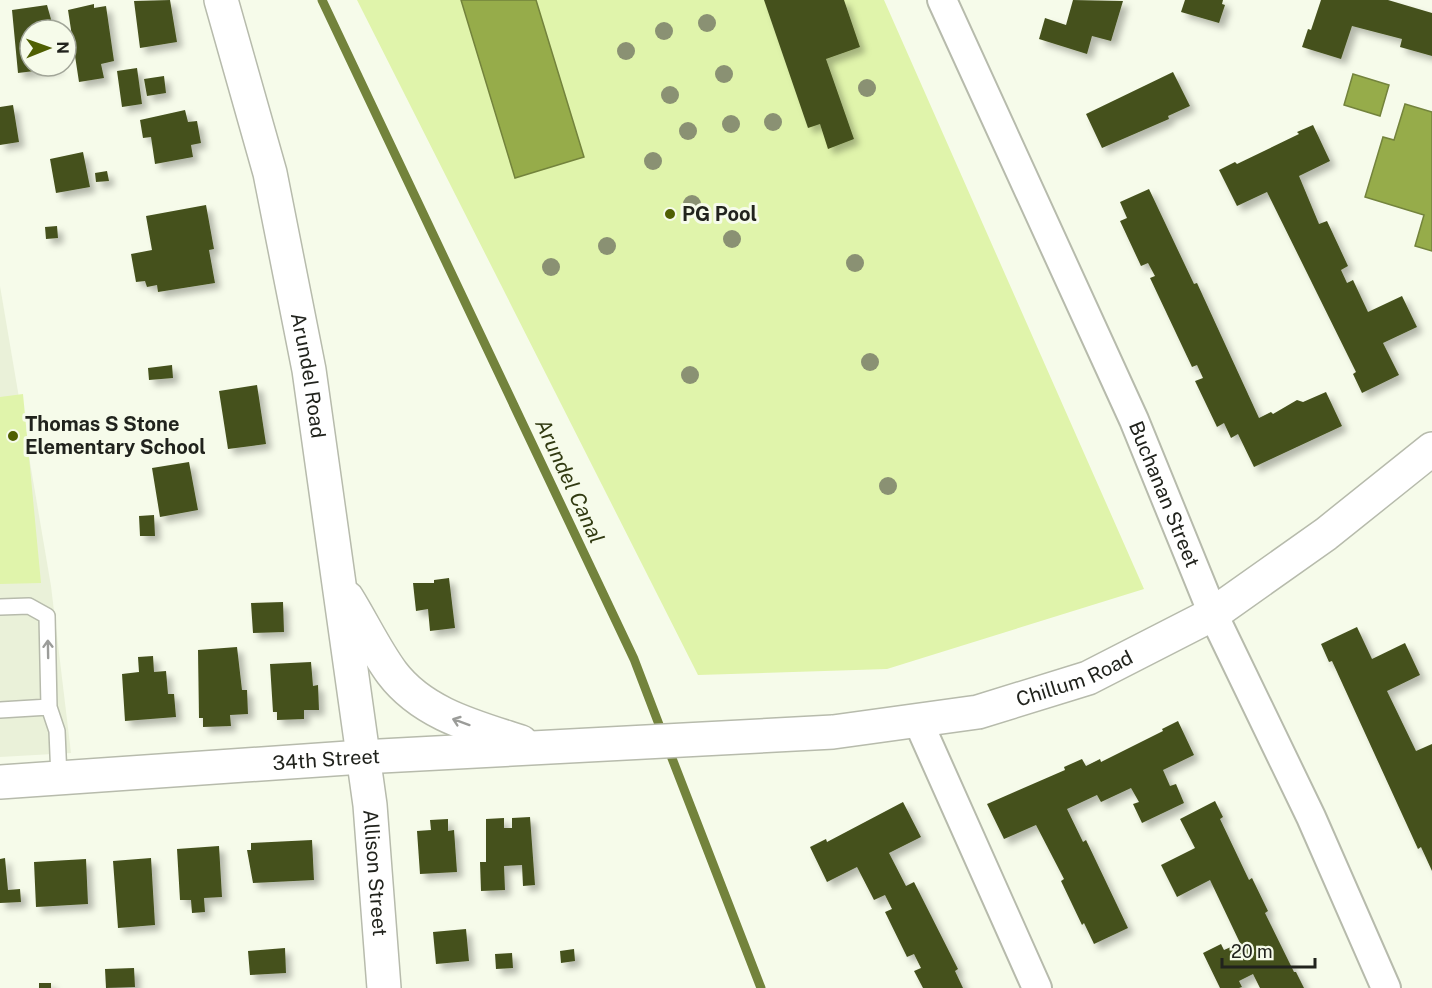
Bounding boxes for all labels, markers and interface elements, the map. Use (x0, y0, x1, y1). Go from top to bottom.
north arrow (18, 18, 78, 78)
text: N (53, 41, 72, 54)
place label: PG Pool (682, 202, 757, 226)
marker: PG Pool (663, 207, 677, 221)
street label: Arundel Road (286, 311, 330, 440)
place label: Thomas S Stone Elementary School (25, 412, 206, 459)
water label: Arundel Canal (530, 415, 610, 547)
street label: Buchanan Street (1124, 418, 1205, 571)
marker: Thomas S Stone Elementary School (6, 429, 20, 443)
one-way arrow (42, 639, 54, 659)
street label: Chillum Road (1013, 645, 1137, 712)
one-way arrow (453, 715, 471, 726)
street label: 34th Street (272, 744, 381, 775)
street label: Allison Street (358, 809, 392, 937)
scale bar (1222, 931, 1315, 969)
text: 20 m (1231, 941, 1273, 962)

